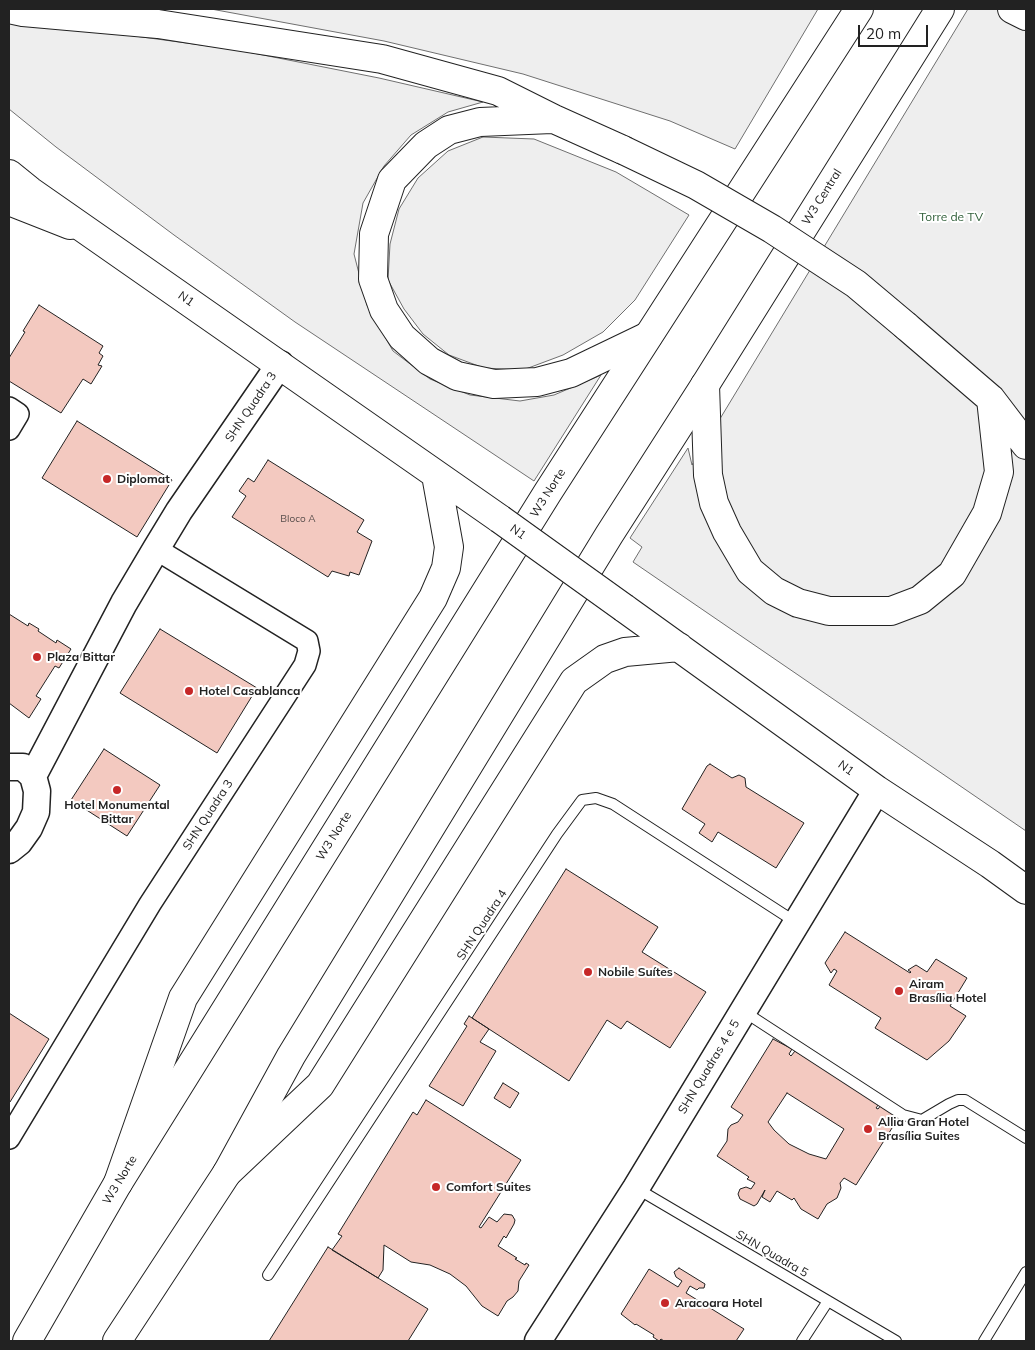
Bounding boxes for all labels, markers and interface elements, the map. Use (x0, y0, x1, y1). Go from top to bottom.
scale bar (860, 15, 930, 47)
text: 20 m (866, 24, 901, 43)
street label: W3 Central (799, 166, 845, 228)
park label: Torre de TV (919, 210, 983, 224)
street label: N1 (175, 288, 197, 310)
street label: SHN Quadra 3 (222, 369, 280, 445)
street label: W3 Norte (527, 466, 569, 520)
place label: Diplomat (117, 472, 170, 486)
marker: Diplomat (101, 473, 113, 485)
house number: Bloco A (280, 513, 316, 525)
street label: N1 (507, 521, 529, 543)
place label: Plaza Bittar (47, 650, 115, 664)
marker: Plaza Bittar (31, 651, 43, 663)
place label: Hotel Casablanca (199, 684, 300, 698)
marker: Hotel Casablanca (183, 685, 195, 697)
street label: N1 (835, 757, 857, 779)
street label: SHN Quadra 3 (180, 777, 236, 853)
marker: Hotel Monumental Bittar (111, 784, 123, 796)
place label: Hotel Monumental Bittar (64, 798, 170, 826)
street label: W3 Norte (313, 809, 355, 863)
street label: SHN Quadra 4 (454, 887, 510, 963)
place label: Nobile Suítes (598, 965, 673, 979)
marker: Nobile Suítes (582, 966, 594, 978)
place label: Airam Brasília Hotel (909, 977, 986, 1005)
marker: Airam Brasília Hotel (893, 985, 905, 997)
street label: SHN Quadras 4 e 5 (675, 1017, 743, 1117)
place label: Allia Gran Hotel Brasília Suites (878, 1115, 969, 1143)
marker: Allia Gran Hotel Brasília Suites (862, 1123, 874, 1135)
street label: W3 Norte (100, 1153, 140, 1207)
place label: Comfort Suites (446, 1180, 531, 1194)
marker: Comfort Suites (430, 1181, 442, 1193)
street label: SHN Quadra 5 (733, 1227, 811, 1281)
place label: Aracoara Hotel (675, 1296, 762, 1310)
marker: Aracoara Hotel (659, 1297, 671, 1309)

